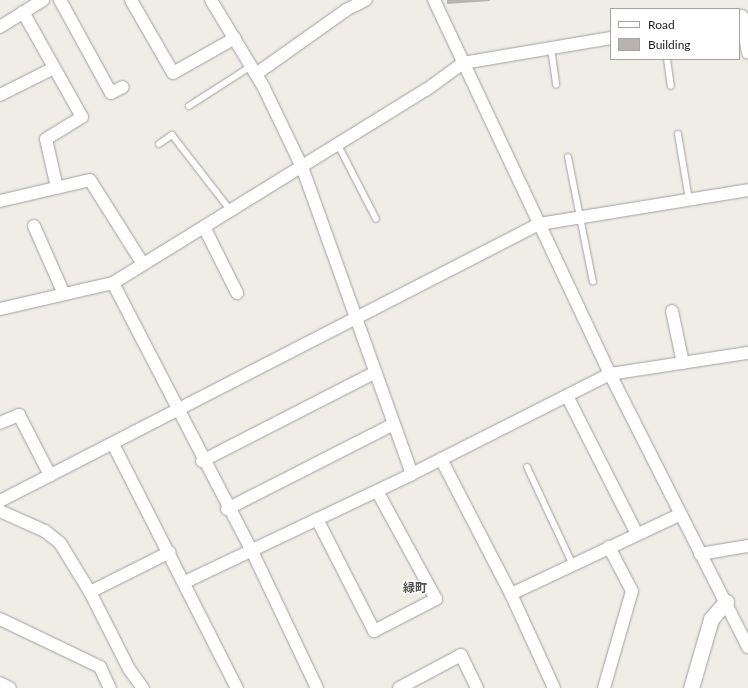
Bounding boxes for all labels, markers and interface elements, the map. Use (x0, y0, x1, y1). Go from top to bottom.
legend (610, 8, 740, 60)
text: Road (648, 17, 675, 32)
text: Building (648, 37, 691, 52)
district label: 緑町 (403, 581, 427, 595)

